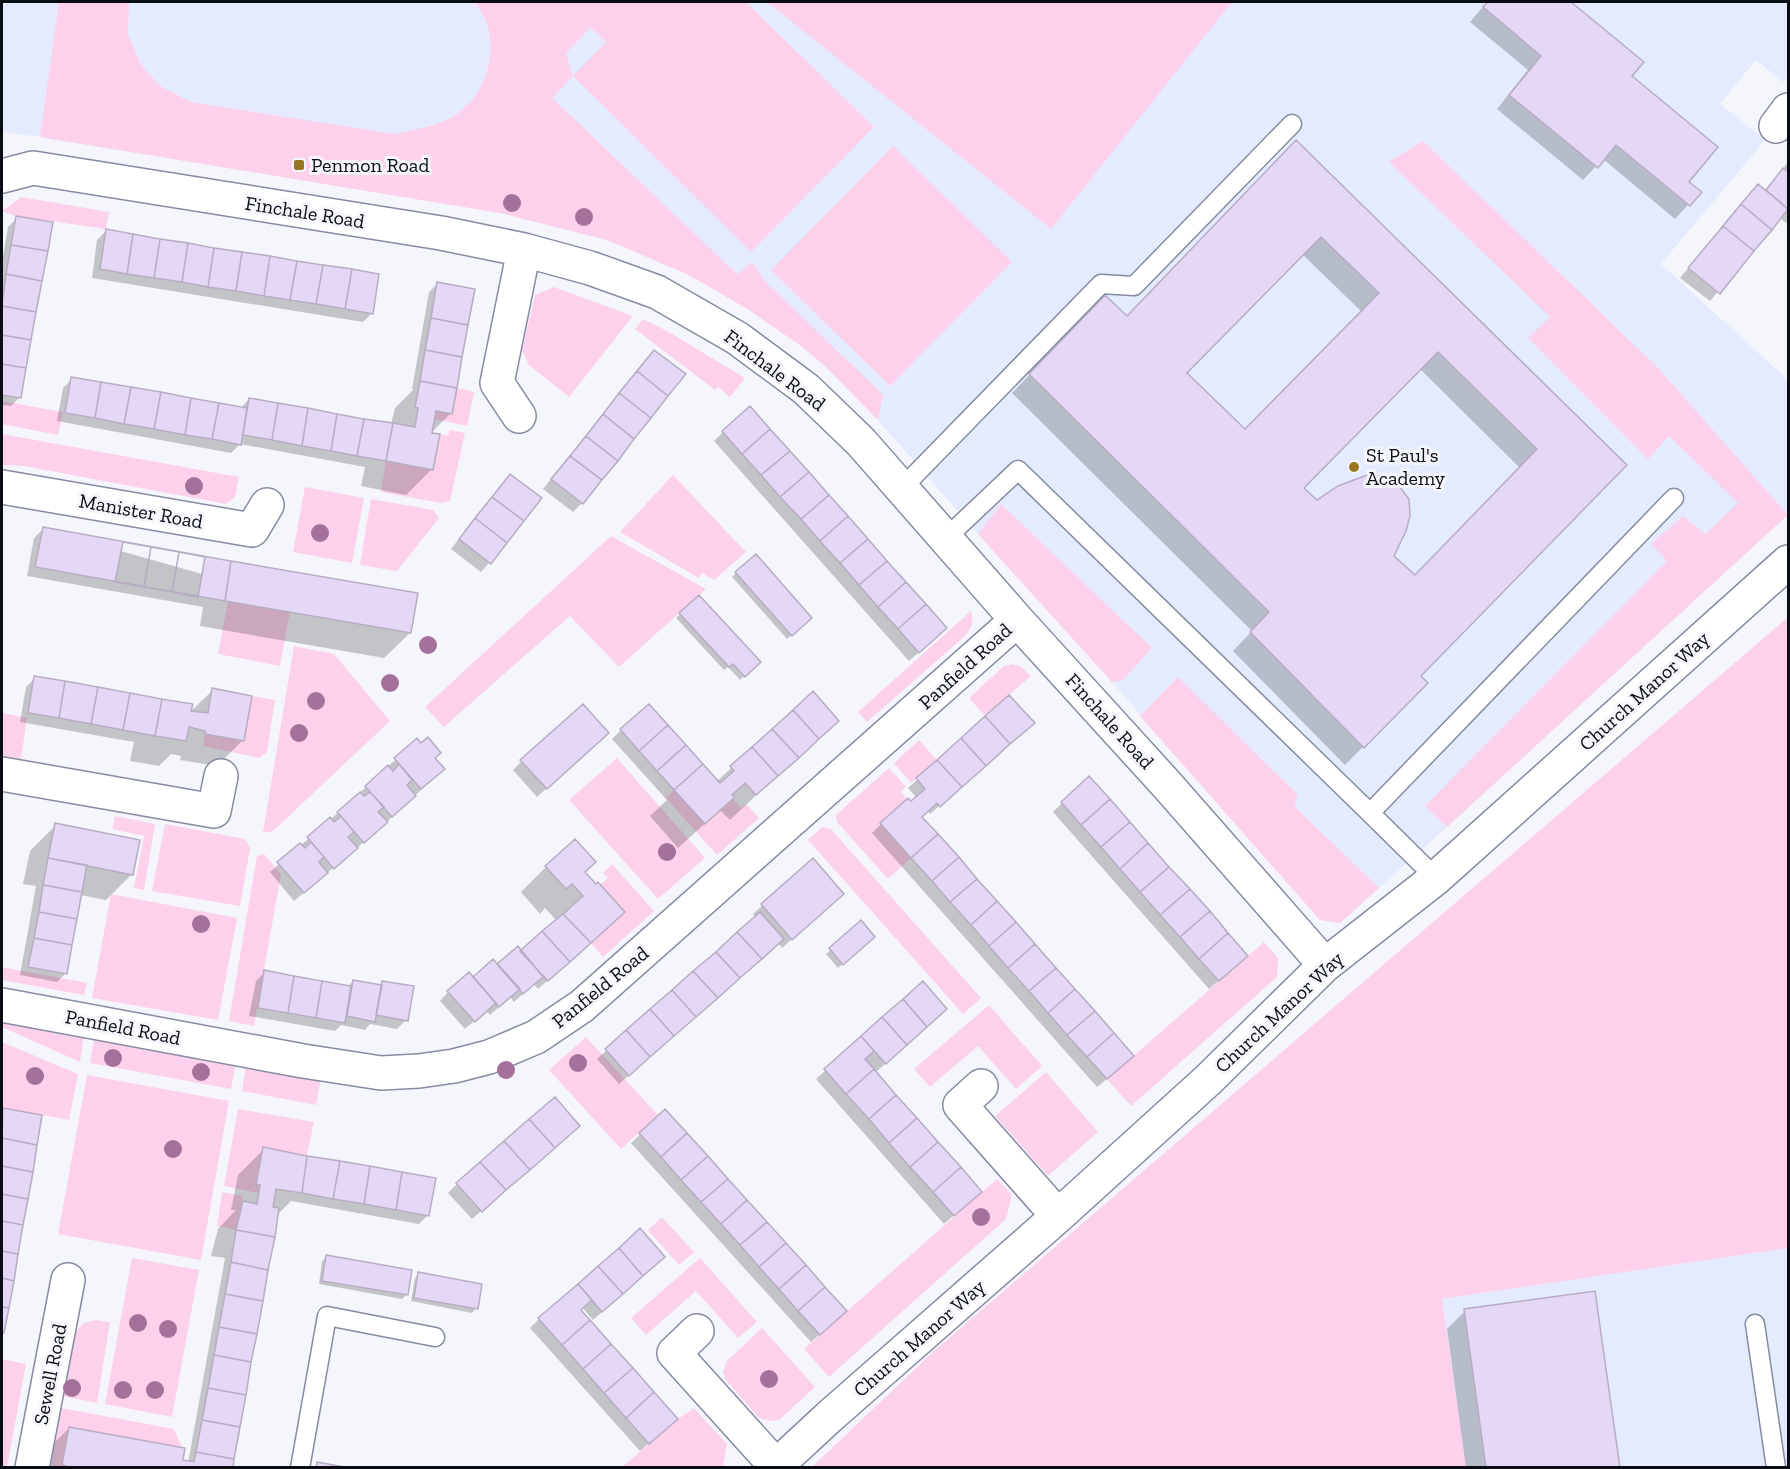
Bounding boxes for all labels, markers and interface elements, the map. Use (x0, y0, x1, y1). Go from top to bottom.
place label: Penmon Road (311, 153, 429, 177)
marker: Penmon Road (292, 158, 306, 172)
street label: Finchale Road (244, 191, 366, 233)
street label: Finchale Road (720, 324, 830, 416)
place label: St Paul's Academy (1366, 443, 1446, 490)
marker: St Paul's Academy (1347, 460, 1361, 474)
street label: Manister Road (77, 488, 205, 534)
street label: Panfield Road (913, 618, 1017, 714)
street label: Church Manor Way (1574, 626, 1714, 756)
street label: Finchale Road (1061, 668, 1159, 774)
street label: Panfield Road (547, 941, 653, 1033)
street label: Church Manor Way (1210, 946, 1349, 1078)
street label: Panfield Road (63, 1004, 183, 1050)
street label: Church Manor Way (848, 1274, 990, 1402)
street label: Sewell Road (28, 1321, 72, 1427)

